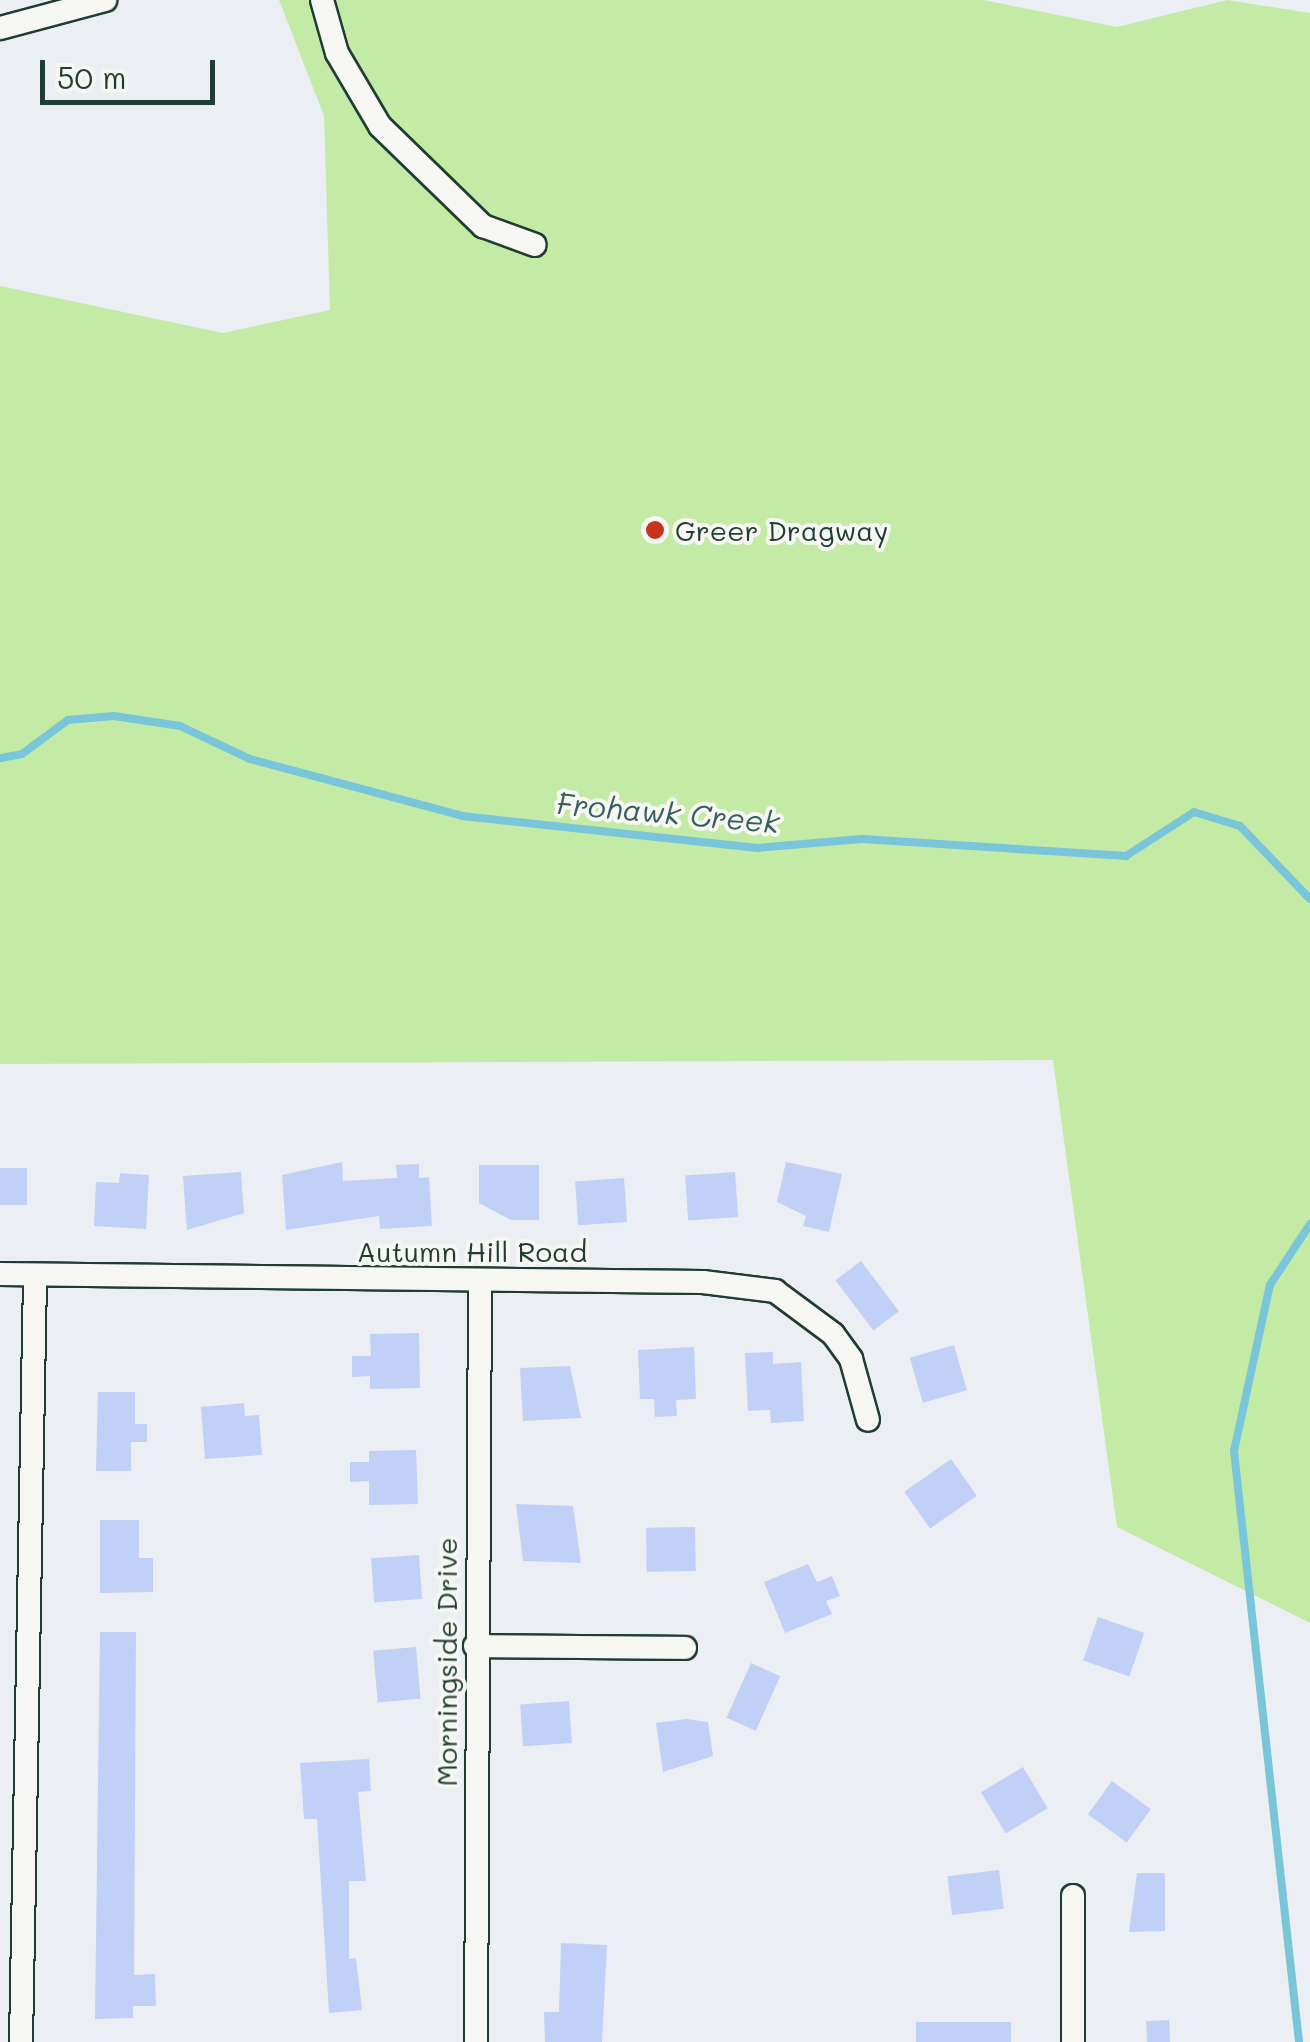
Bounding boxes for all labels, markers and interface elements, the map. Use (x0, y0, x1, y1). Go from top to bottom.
scale bar (45, 40, 220, 102)
text: 50 m (57, 57, 127, 97)
place label: Greer Dragway (675, 513, 888, 547)
marker: Greer Dragway (644, 519, 666, 541)
water label: Frohawk Creek (555, 784, 781, 840)
street label: Autumn Hill Road (357, 1234, 587, 1268)
street label: Morningside Drive (429, 1537, 463, 1787)

